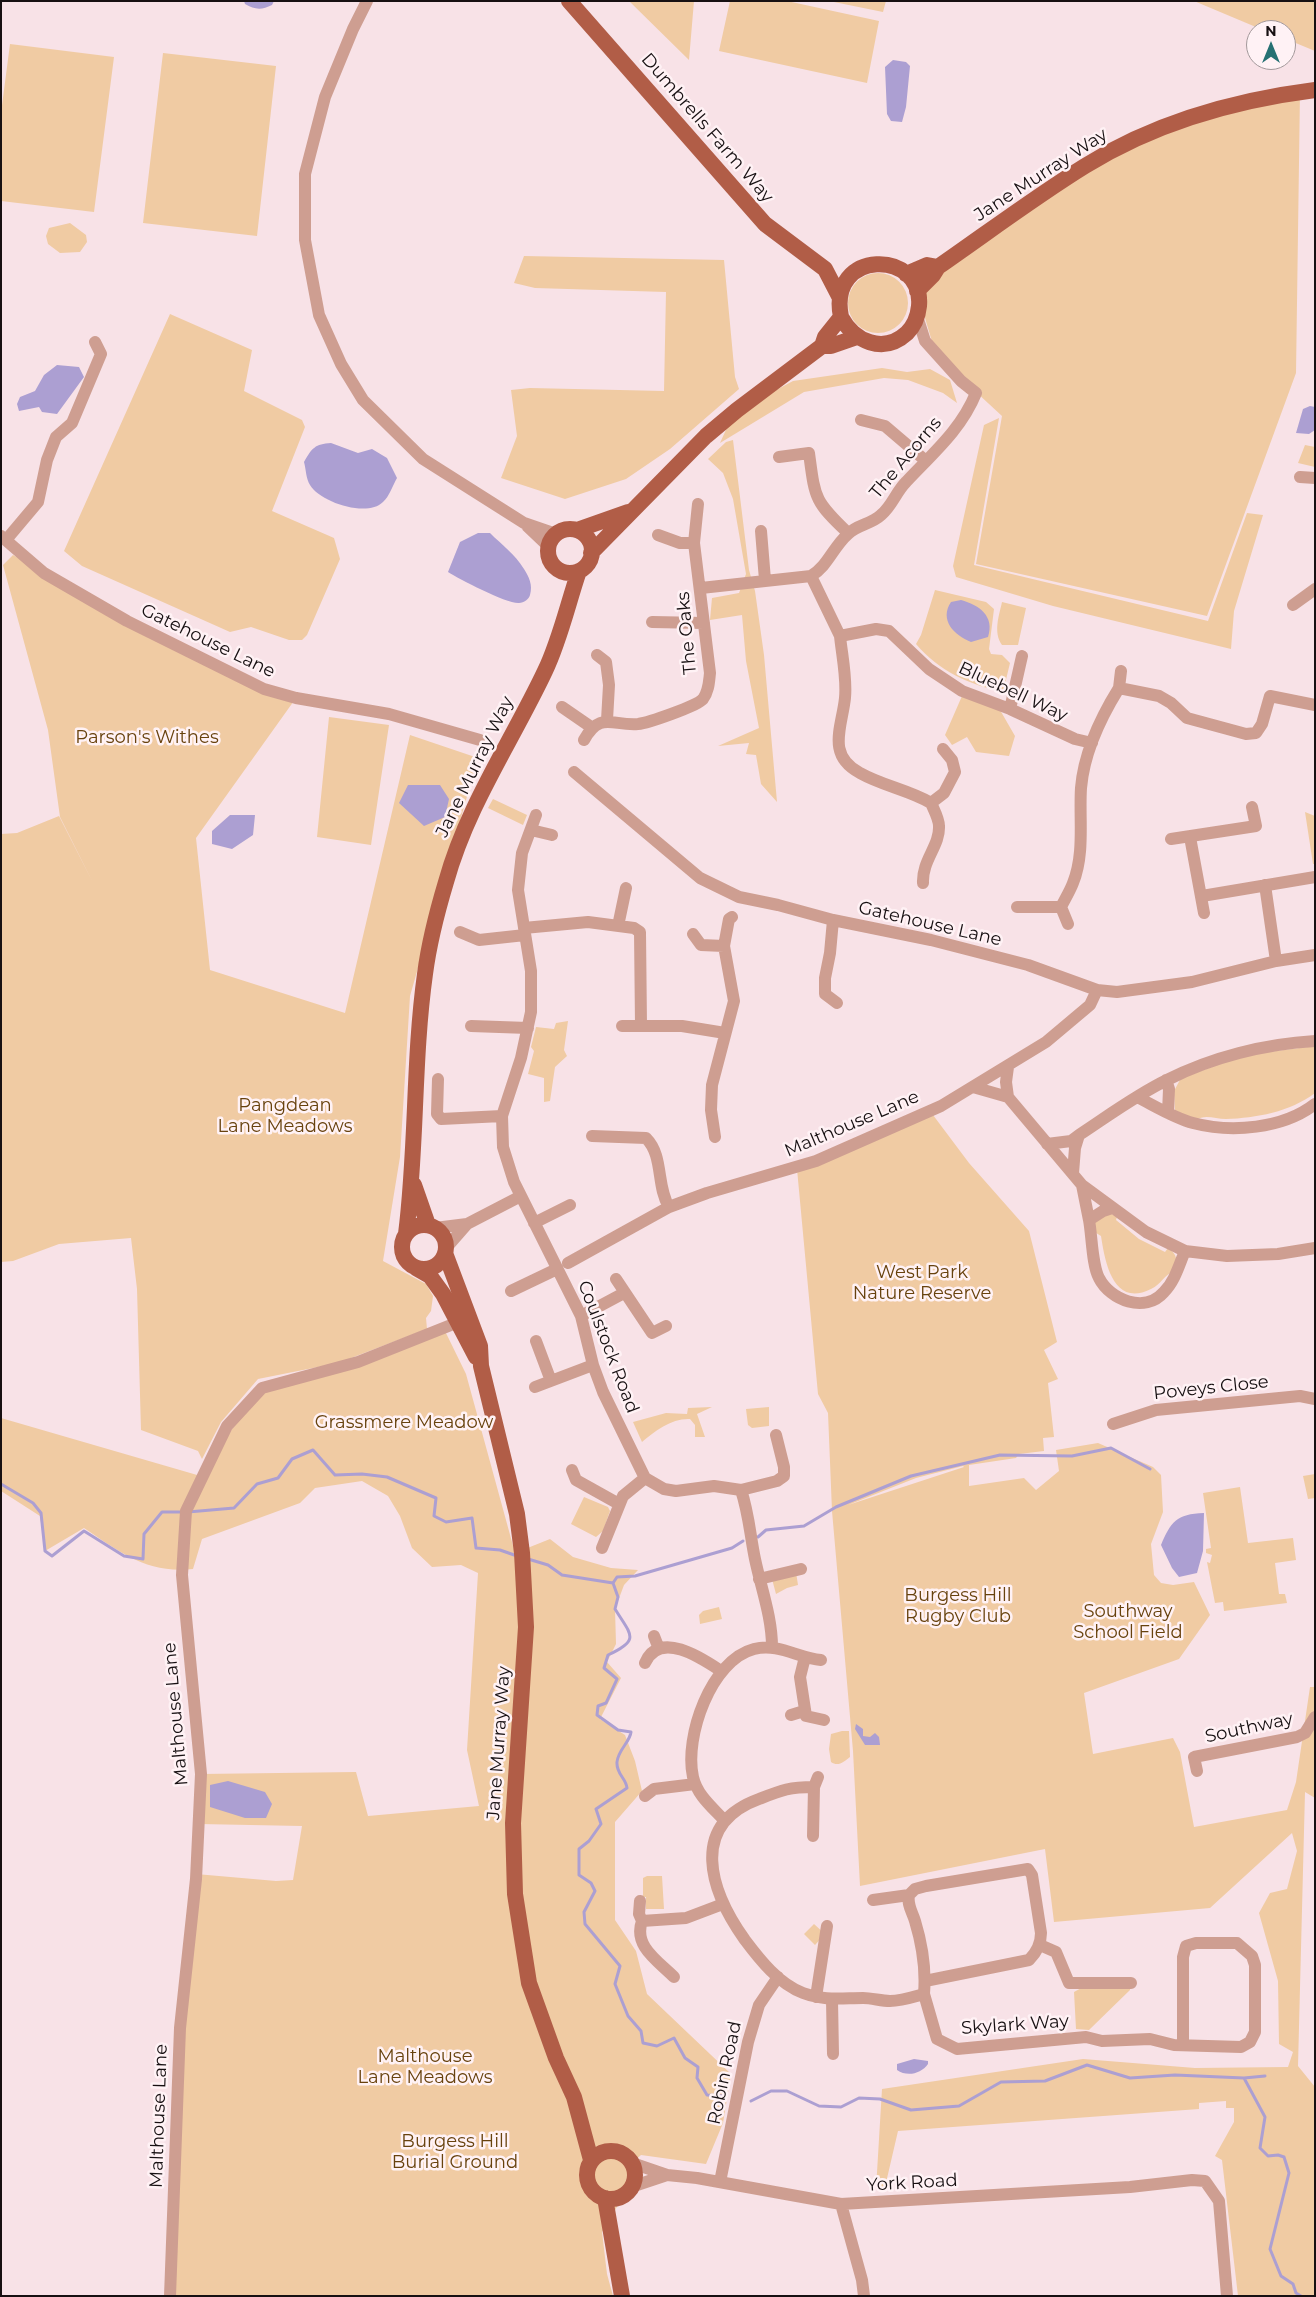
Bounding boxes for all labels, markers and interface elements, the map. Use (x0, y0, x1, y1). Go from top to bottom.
north arrow (1246, 20, 1296, 70)
text: N (1265, 22, 1277, 40)
street label: Dumbrells Farm Way (636, 49, 778, 207)
street label: Jane Murray Way (971, 124, 1111, 226)
street label: The Acorns (866, 413, 946, 503)
street label: The Oaks (673, 591, 701, 675)
street label: Gatehouse Lane (137, 599, 279, 683)
street label: Bluebell Way (955, 657, 1071, 727)
street label: Jane Murray Way (432, 693, 518, 841)
park label: Parson's Withes (75, 727, 219, 749)
street label: Gatehouse Lane (856, 897, 1004, 951)
street label: Malthouse Lane (782, 1086, 922, 1162)
park label: Pangdean Lane Meadows (217, 1095, 353, 1138)
park label: West Park Nature Reserve (853, 1262, 991, 1304)
street label: Coulstock Road (573, 1278, 643, 1416)
street label: Poveys Close (1152, 1371, 1270, 1405)
park label: Grassmere Meadow (315, 1412, 493, 1434)
park label: Burgess Hill Rugby Club (904, 1585, 1012, 1628)
park label: Southway School Field (1073, 1601, 1183, 1644)
street label: Malthouse Lane (159, 1641, 193, 1787)
street label: Jane Murray Way (483, 1665, 515, 1821)
street label: Southway (1203, 1708, 1295, 1748)
street label: Skylark Way (960, 2010, 1070, 2040)
street label: Robin Road (703, 2019, 747, 2127)
street label: Malthouse Lane (146, 2044, 172, 2188)
park label: Malthouse Lane Meadows (357, 2046, 493, 2088)
park label: Burgess Hill Burial Ground (392, 2131, 518, 2174)
street label: York Road (866, 2170, 958, 2196)

